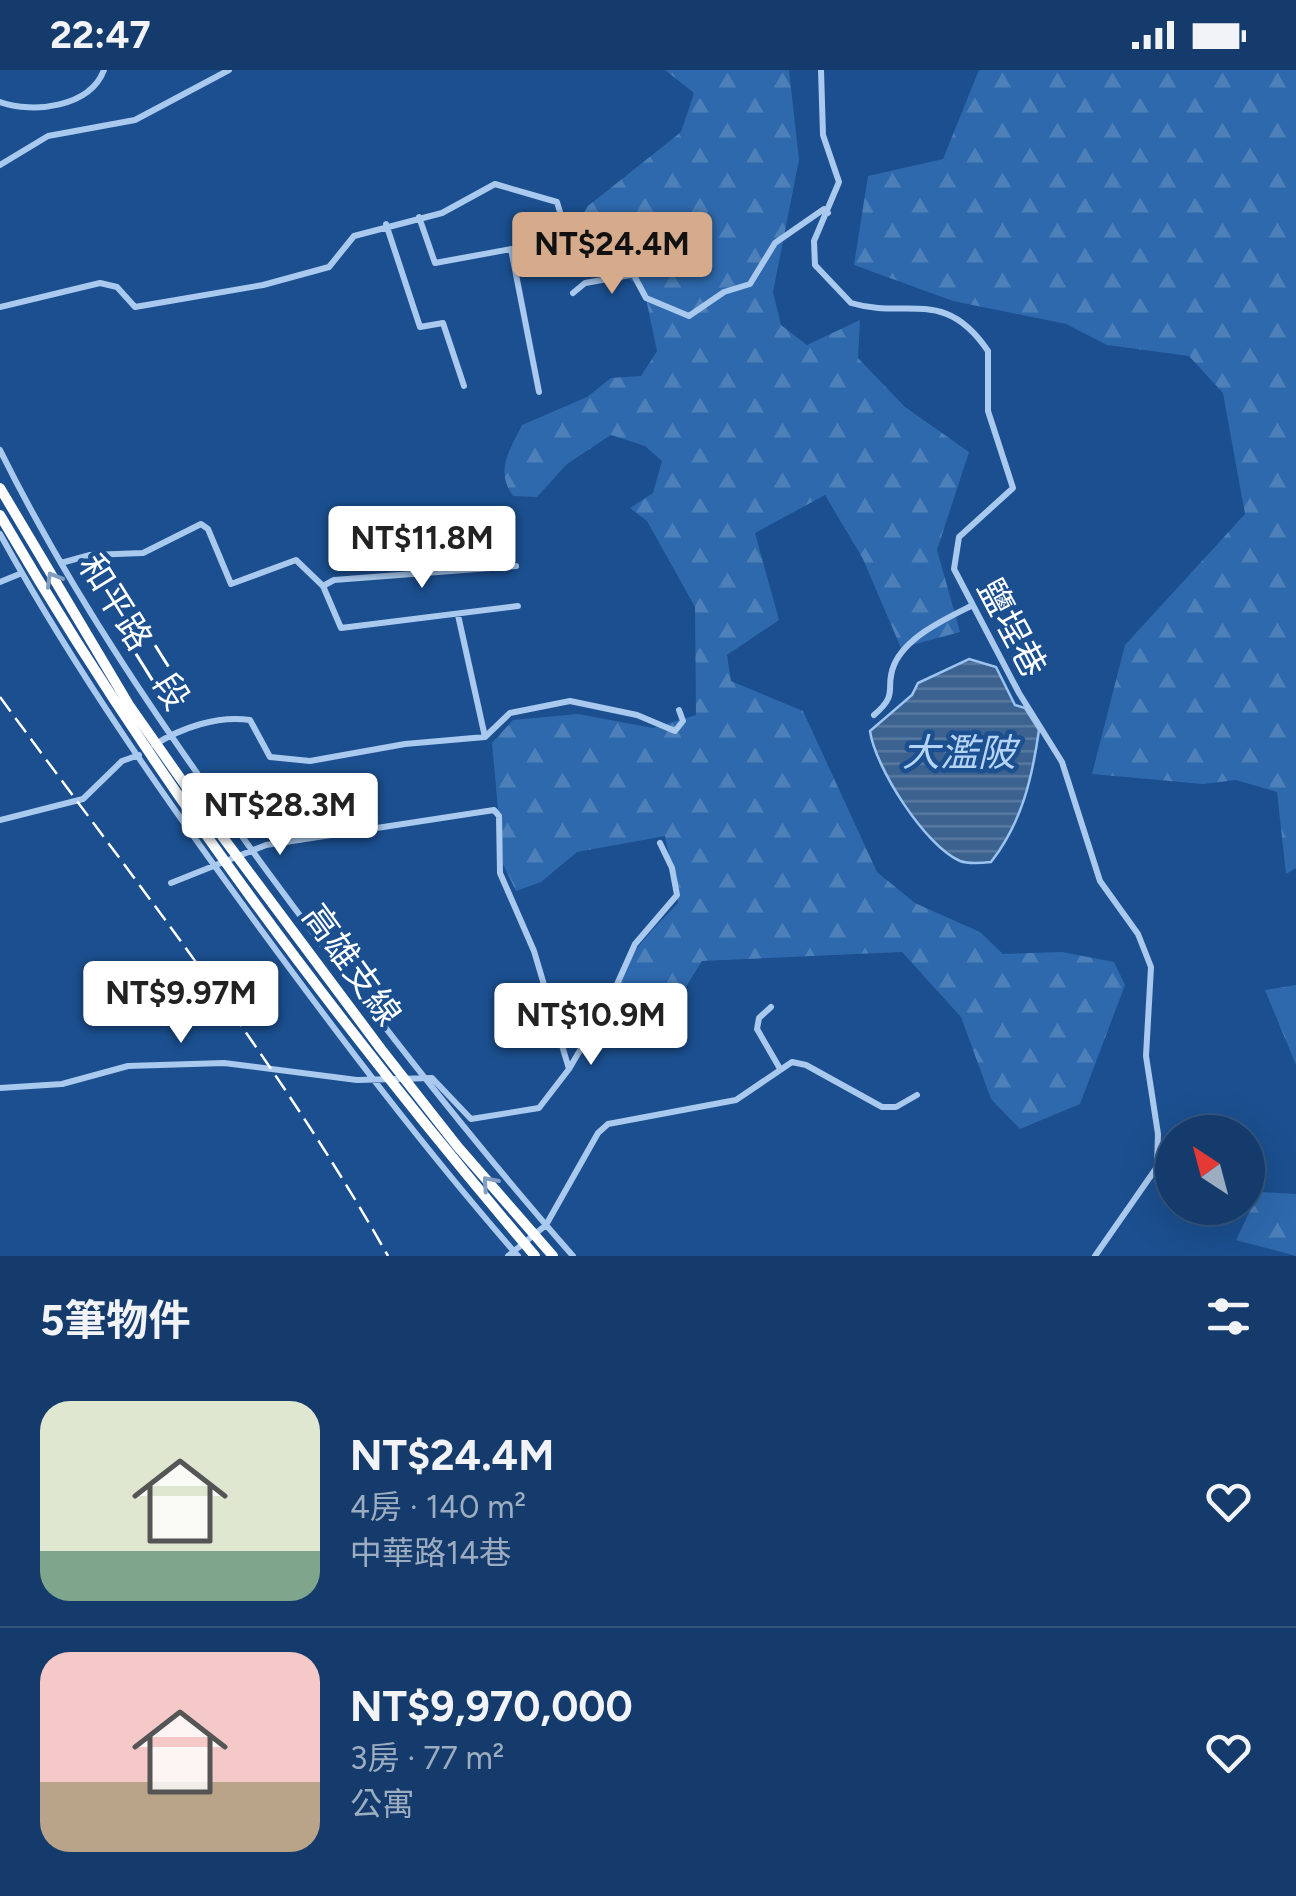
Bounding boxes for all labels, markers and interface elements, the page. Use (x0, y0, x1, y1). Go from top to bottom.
text: 22:47 (50, 12, 151, 58)
pin: NT$24.4M (509, 212, 715, 297)
text: NT$24.4M (534, 225, 690, 263)
pin: NT$11.8M (319, 506, 525, 591)
text: NT$11.8M (350, 519, 494, 557)
street label: 和平路二段 (70, 547, 198, 717)
one-way arrow (46, 572, 66, 590)
street label: 鹽埕巷 (969, 572, 1055, 684)
water label: 大濫陂 (902, 730, 1021, 776)
pin: NT$28.3M (177, 773, 383, 858)
text: NT$28.3M (204, 786, 356, 824)
street label: 高雄支線 (294, 896, 410, 1034)
pin: NT$9.97M (78, 961, 284, 1046)
text: NT$9.97M (105, 974, 257, 1012)
pin: NT$10.9M (488, 983, 694, 1068)
text: NT$10.9M (516, 996, 666, 1034)
north arrow (1155, 1115, 1265, 1225)
map controls (1155, 1115, 1265, 1225)
one-way arrow (482, 1176, 500, 1195)
icon: filters (1201, 1289, 1256, 1344)
text: 5筆物件 (40, 1295, 190, 1346)
text: NT$24.4M (350, 1430, 554, 1481)
icon: home (120, 1441, 240, 1561)
icon: heart (1201, 1474, 1256, 1529)
text: 4房 · 140 m² (350, 1488, 526, 1526)
text: 中華路14巷 (350, 1534, 511, 1572)
text: NT$9,970,000 (350, 1681, 633, 1732)
icon: home (120, 1692, 240, 1812)
icon: heart (1201, 1725, 1256, 1780)
text: 3房 · 77 m² (350, 1739, 504, 1777)
text: 公寓 (350, 1785, 414, 1823)

